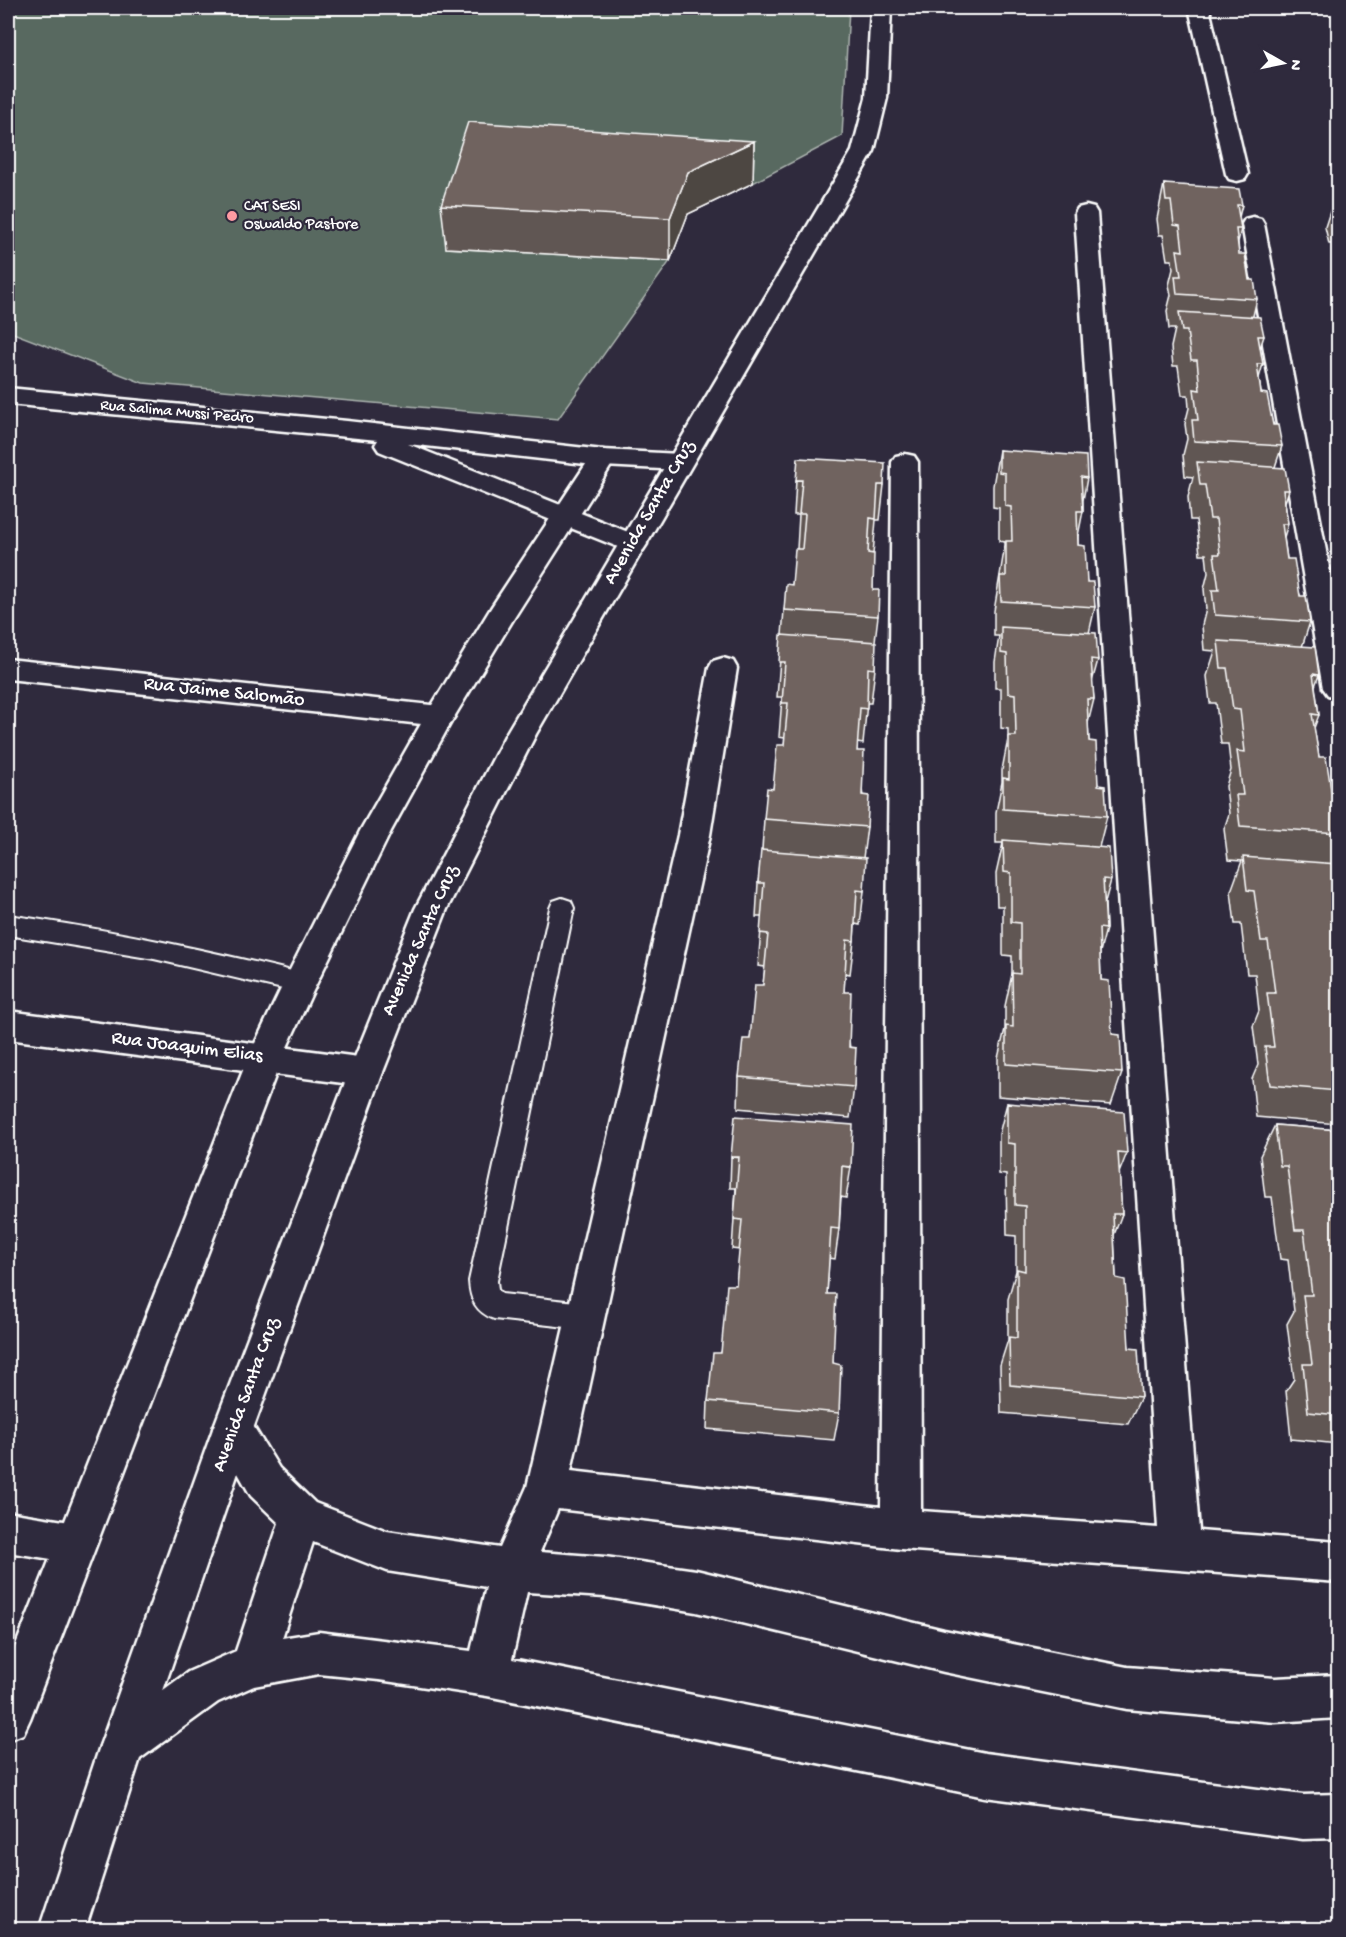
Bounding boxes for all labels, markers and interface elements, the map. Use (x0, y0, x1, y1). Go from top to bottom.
north arrow (1253, 33, 1313, 93)
text: N (1284, 58, 1305, 72)
place label: CAT SESI Oswaldo Pastore (244, 198, 359, 235)
marker: CAT SESI Oswaldo Pastore (225, 209, 239, 223)
street label: Rua Salima Mussi Pedro (99, 397, 255, 429)
street label: Avenida Santa Cruz (599, 436, 701, 589)
street label: Rua Jaime Salomão (142, 673, 306, 713)
street label: Avenida Santa Cruz (377, 861, 465, 1020)
street label: Rua Joaquim Elias (110, 1027, 264, 1069)
street label: Avenida Santa Cruz (208, 1314, 286, 1475)

